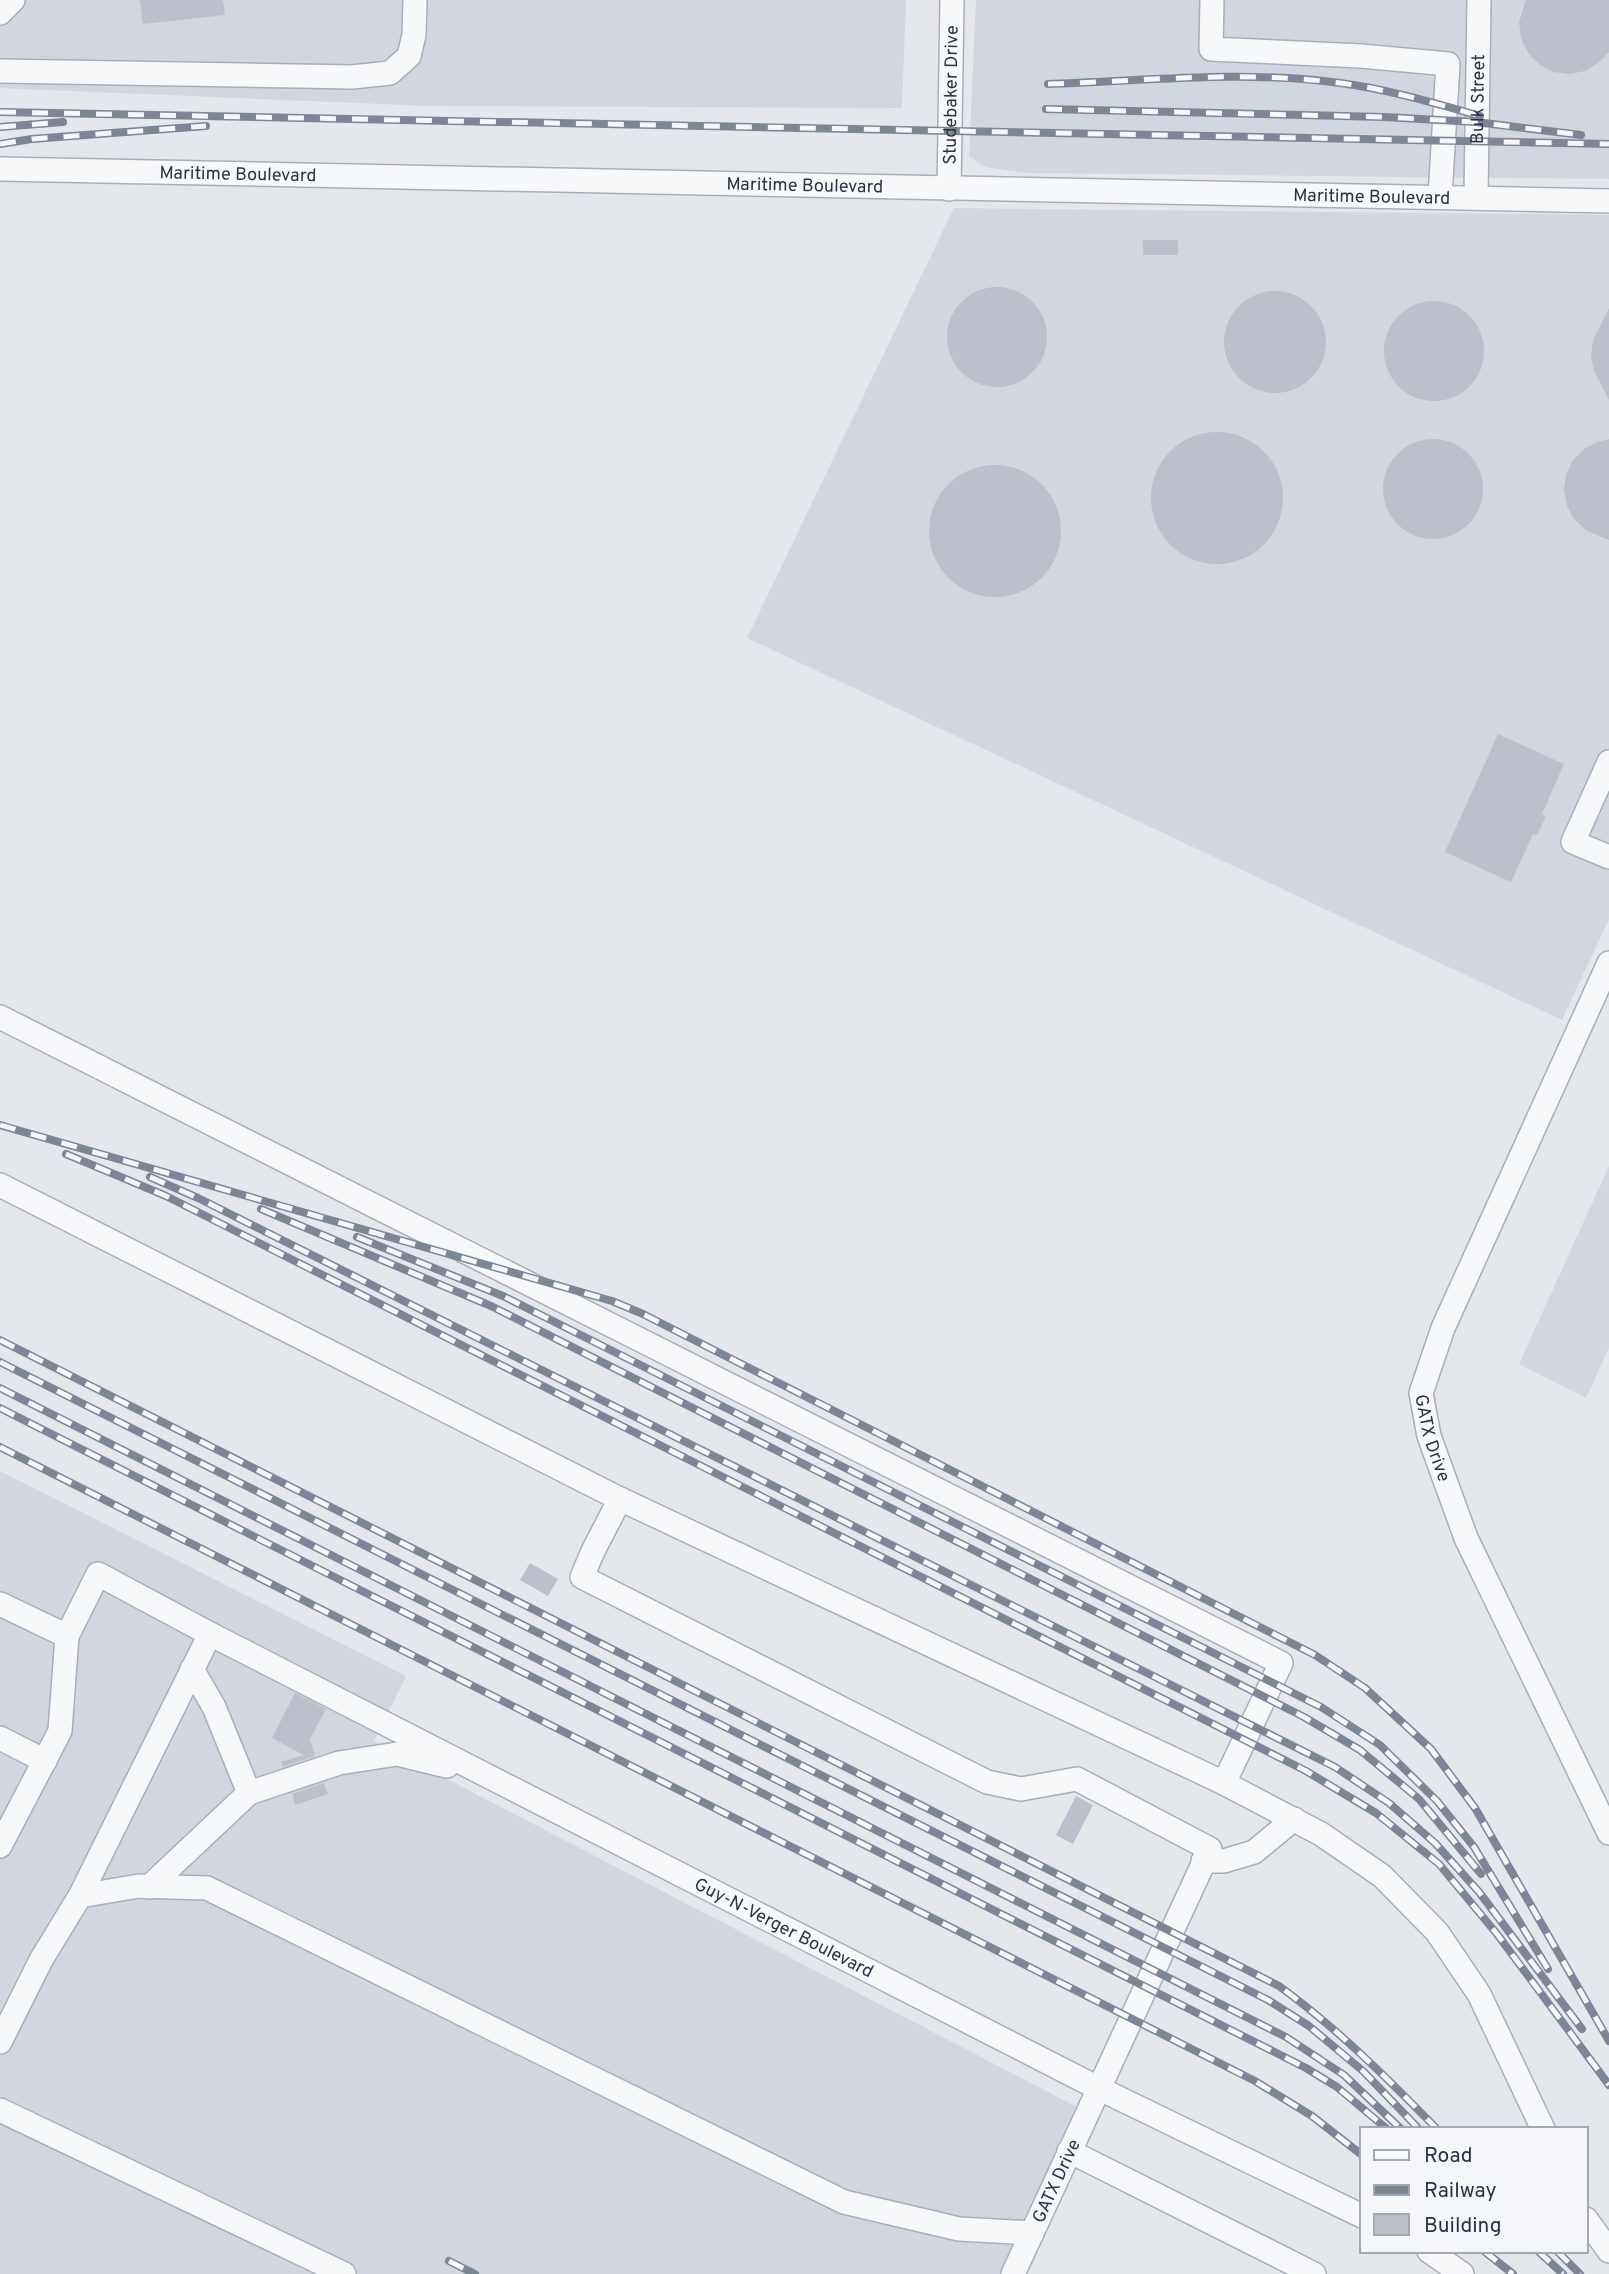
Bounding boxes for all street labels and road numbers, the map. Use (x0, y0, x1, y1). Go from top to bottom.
street label: Studebaker Drive (939, 25, 965, 165)
street label: Bulk Street (1467, 54, 1491, 144)
street label: Maritime Boulevard (159, 162, 317, 188)
street label: Maritime Boulevard (726, 173, 884, 200)
street label: Maritime Boulevard (1293, 185, 1450, 211)
street label: GATX Drive (1408, 1393, 1455, 1485)
street label: Guy-N-Verger Boulevard (690, 1873, 877, 1984)
street label: GATX Drive (1028, 2136, 1087, 2227)

